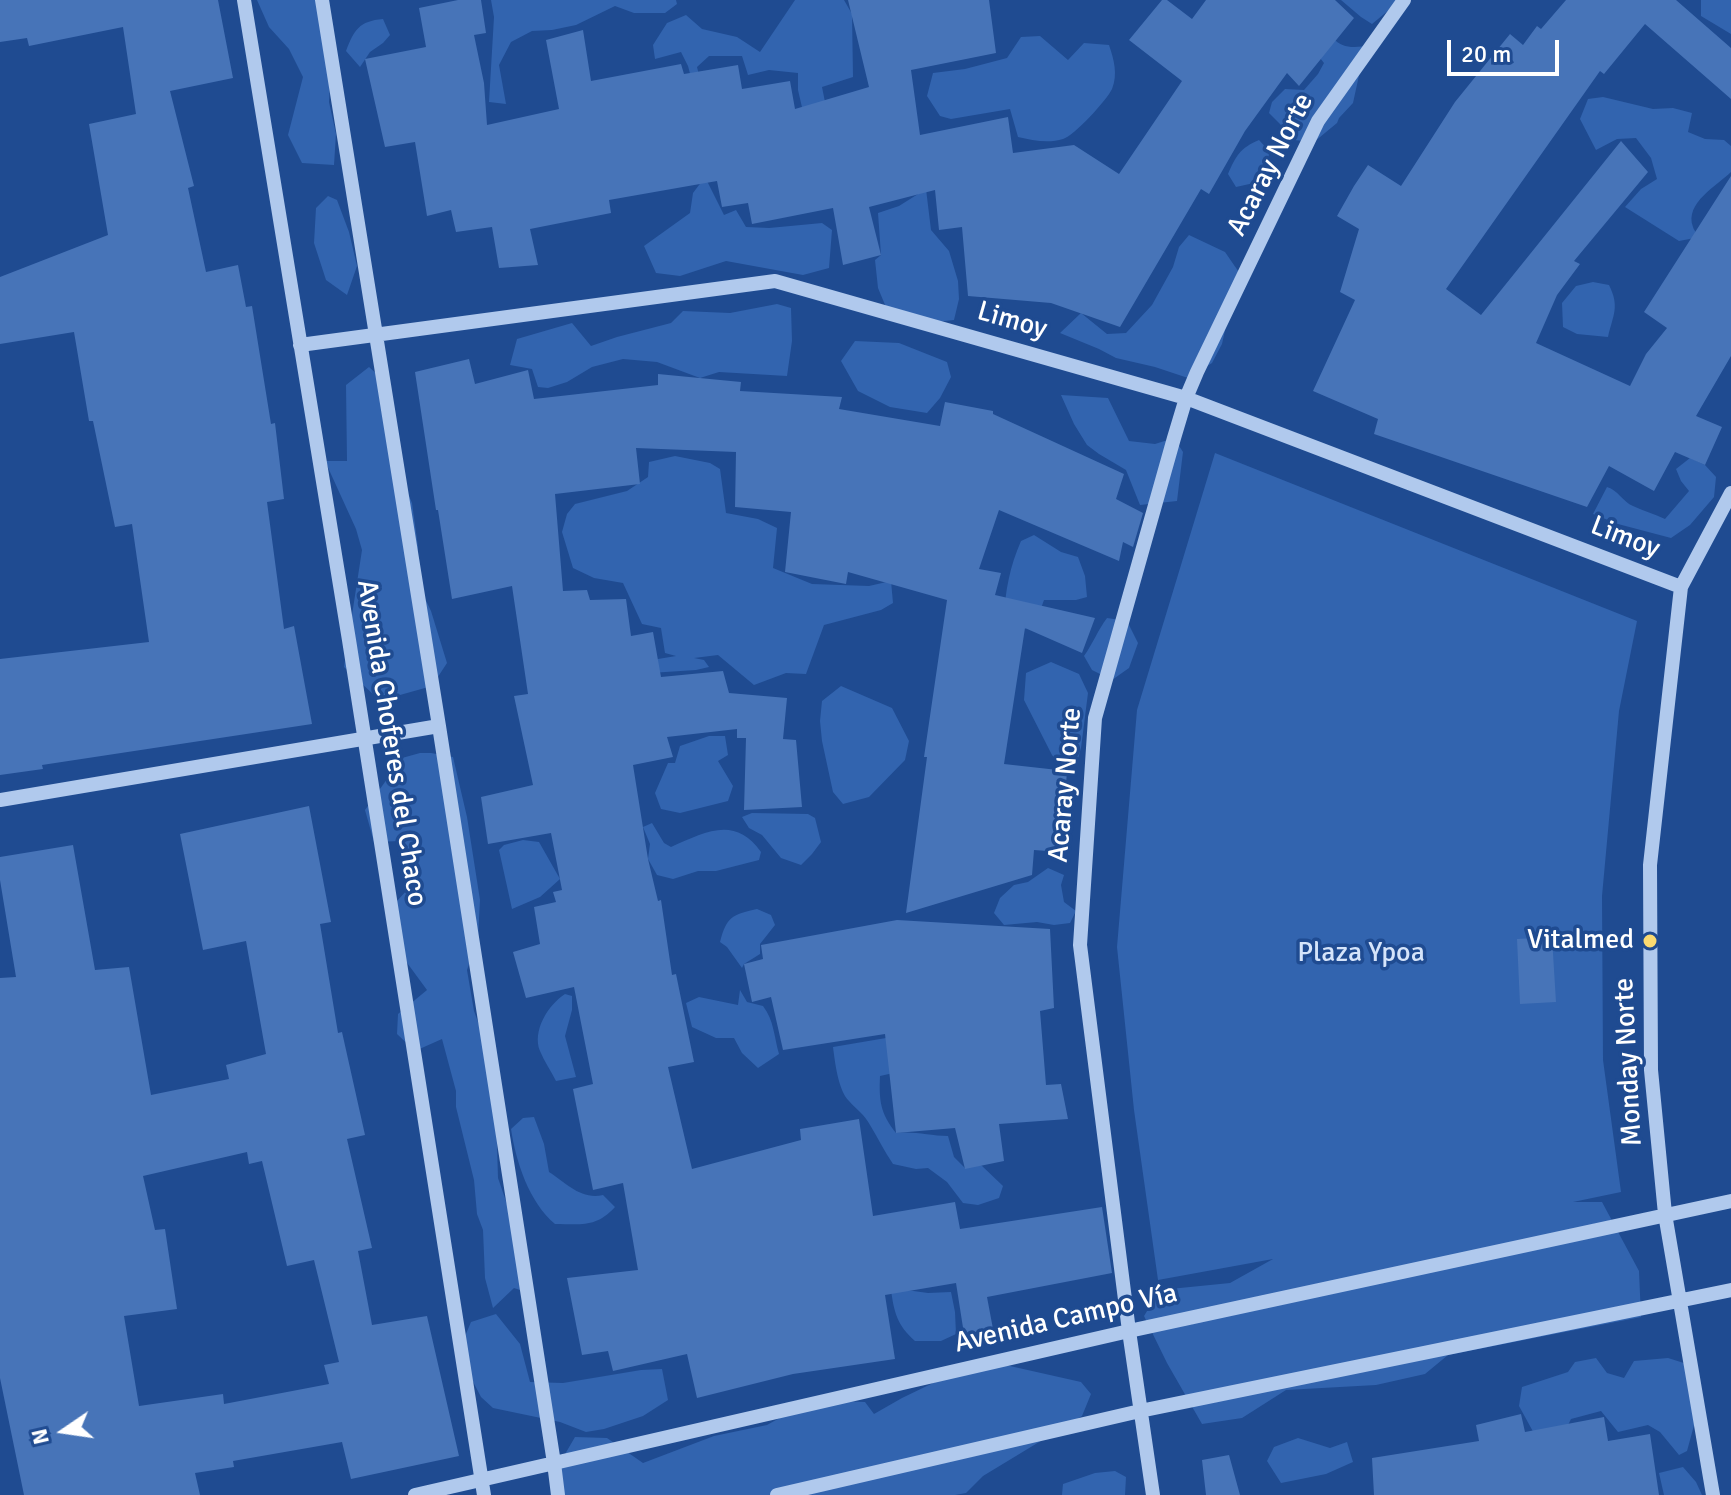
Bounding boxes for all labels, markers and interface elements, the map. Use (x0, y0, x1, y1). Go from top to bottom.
scale bar (1451, 24, 1563, 74)
text: 20 m (1461, 39, 1511, 69)
street label: Acaray Norte (1221, 88, 1321, 242)
street label: Limoy (973, 295, 1051, 347)
street label: Limoy (1586, 510, 1664, 566)
street label: Avenida Choferes del Chaco (349, 577, 433, 909)
street label: Acaray Norte (1042, 706, 1090, 864)
place label: Vitalmed (1527, 924, 1634, 958)
marker: Vitalmed (1641, 932, 1659, 950)
park label: Plaza Ypoa (1297, 937, 1425, 971)
street label: Monday Norte (1608, 977, 1650, 1147)
street label: Avenida Campo Vía (951, 1277, 1181, 1361)
north arrow (24, 1391, 104, 1471)
text: N (25, 1426, 55, 1447)

